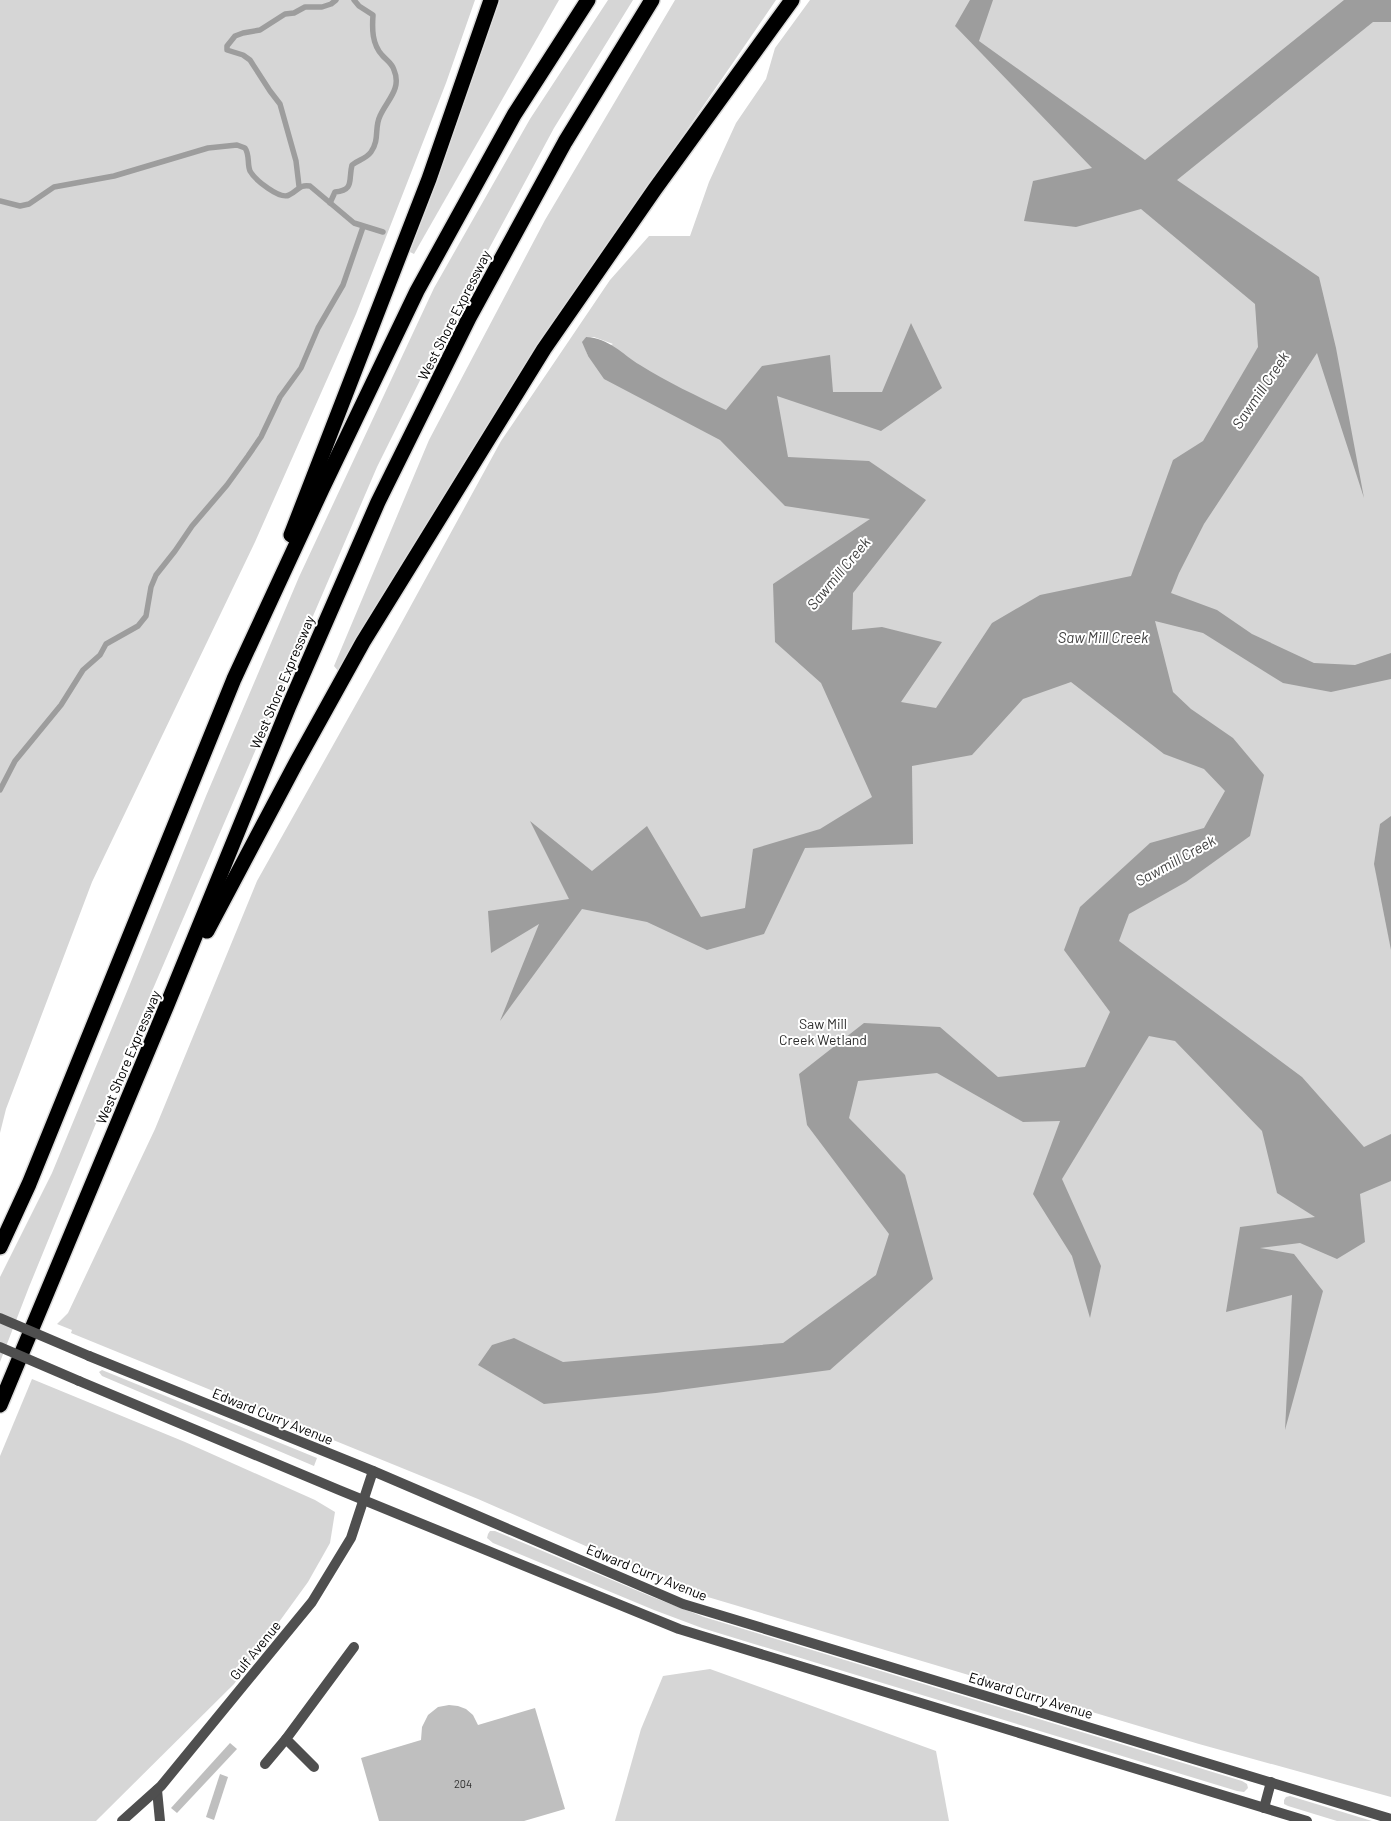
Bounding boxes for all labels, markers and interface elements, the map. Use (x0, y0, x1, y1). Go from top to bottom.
street label: West Shore Expressway (414, 247, 494, 383)
water label: Sawmill Creek (1228, 347, 1293, 432)
water label: Sawmill Creek (802, 533, 874, 613)
street label: West Shore Expressway (246, 612, 318, 751)
water label: Saw Mill Creek (1058, 628, 1149, 646)
water label: Sawmill Creek (1132, 830, 1219, 889)
street label: West Shore Expressway (92, 987, 164, 1126)
park label: Saw Mill Creek Wetland (779, 1015, 867, 1048)
street label: Edward Curry Avenue (210, 1384, 336, 1448)
street label: Edward Curry Avenue (584, 1540, 710, 1604)
street label: Gulf Avenue (226, 1617, 284, 1683)
street label: Edward Curry Avenue (967, 1668, 1095, 1722)
house number: 204 (454, 1777, 472, 1790)

